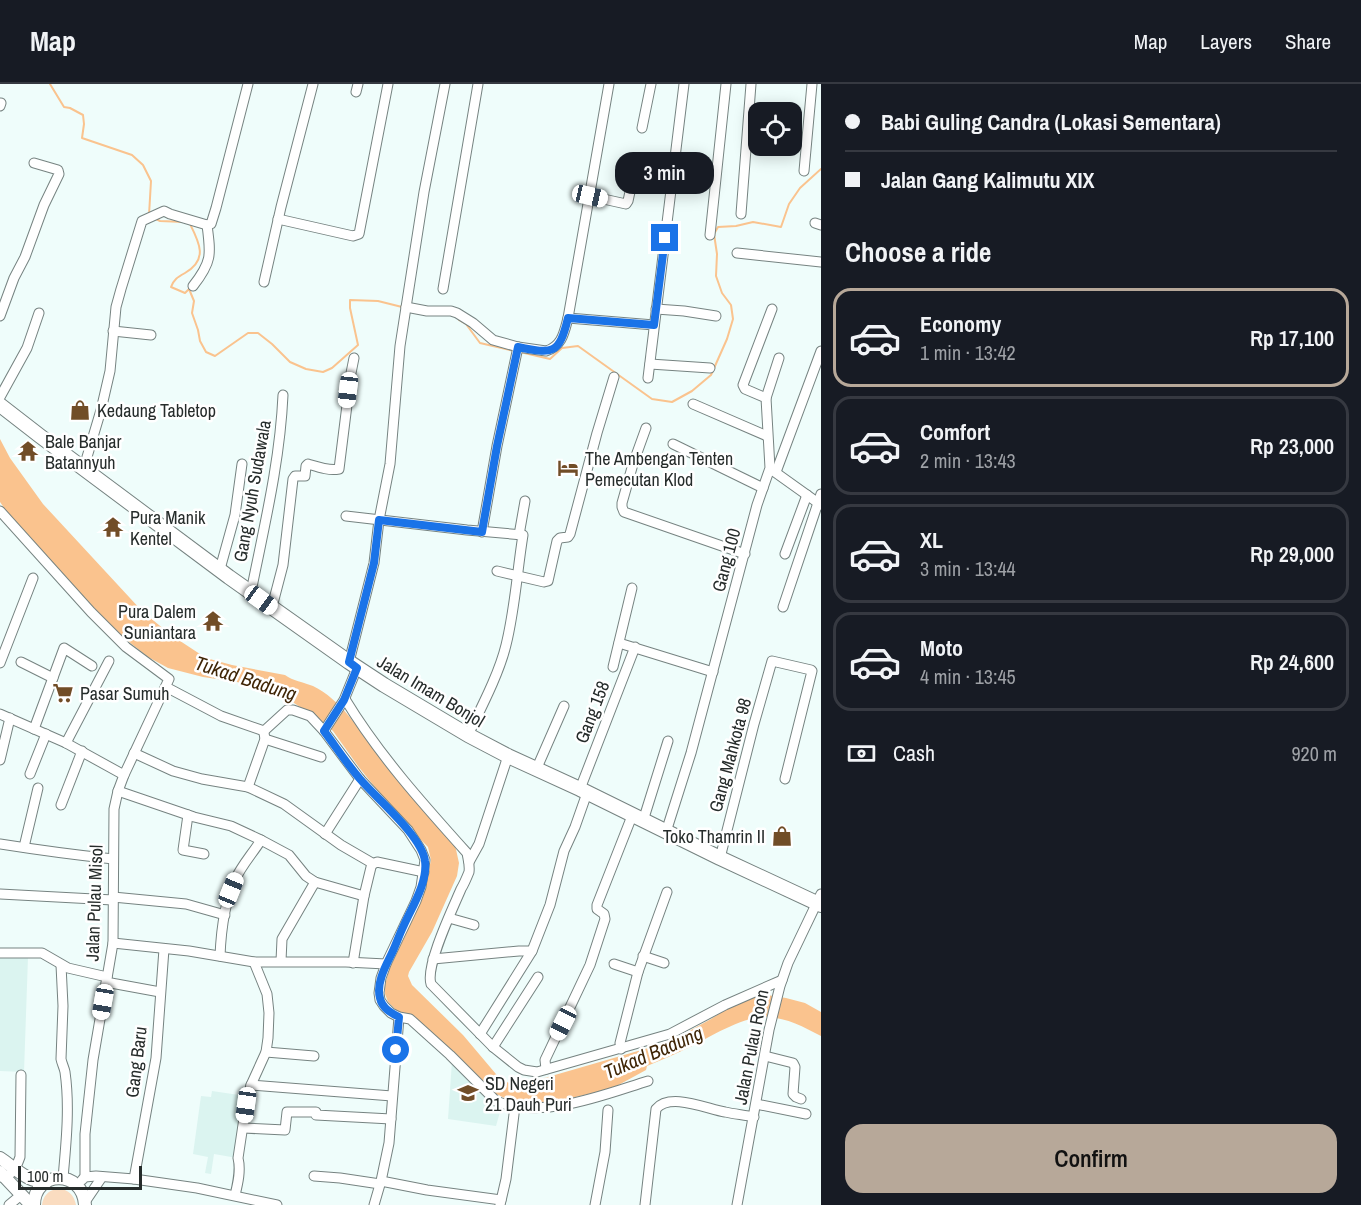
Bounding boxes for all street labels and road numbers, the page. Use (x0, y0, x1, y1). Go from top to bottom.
street label: Gang Nyuh Sudawala (227, 418, 277, 564)
street label: Gang 100 (706, 525, 746, 595)
street label: Jalan Imam Bonjol (373, 649, 489, 733)
street label: Gang 158 (569, 677, 615, 747)
street label: Gang Mahkota 98 (703, 695, 757, 815)
street label: Jalan Pulau Misol (79, 844, 109, 962)
street label: Jalan Pulau Roon (728, 987, 774, 1107)
street label: Gang Baru (119, 1025, 153, 1099)

